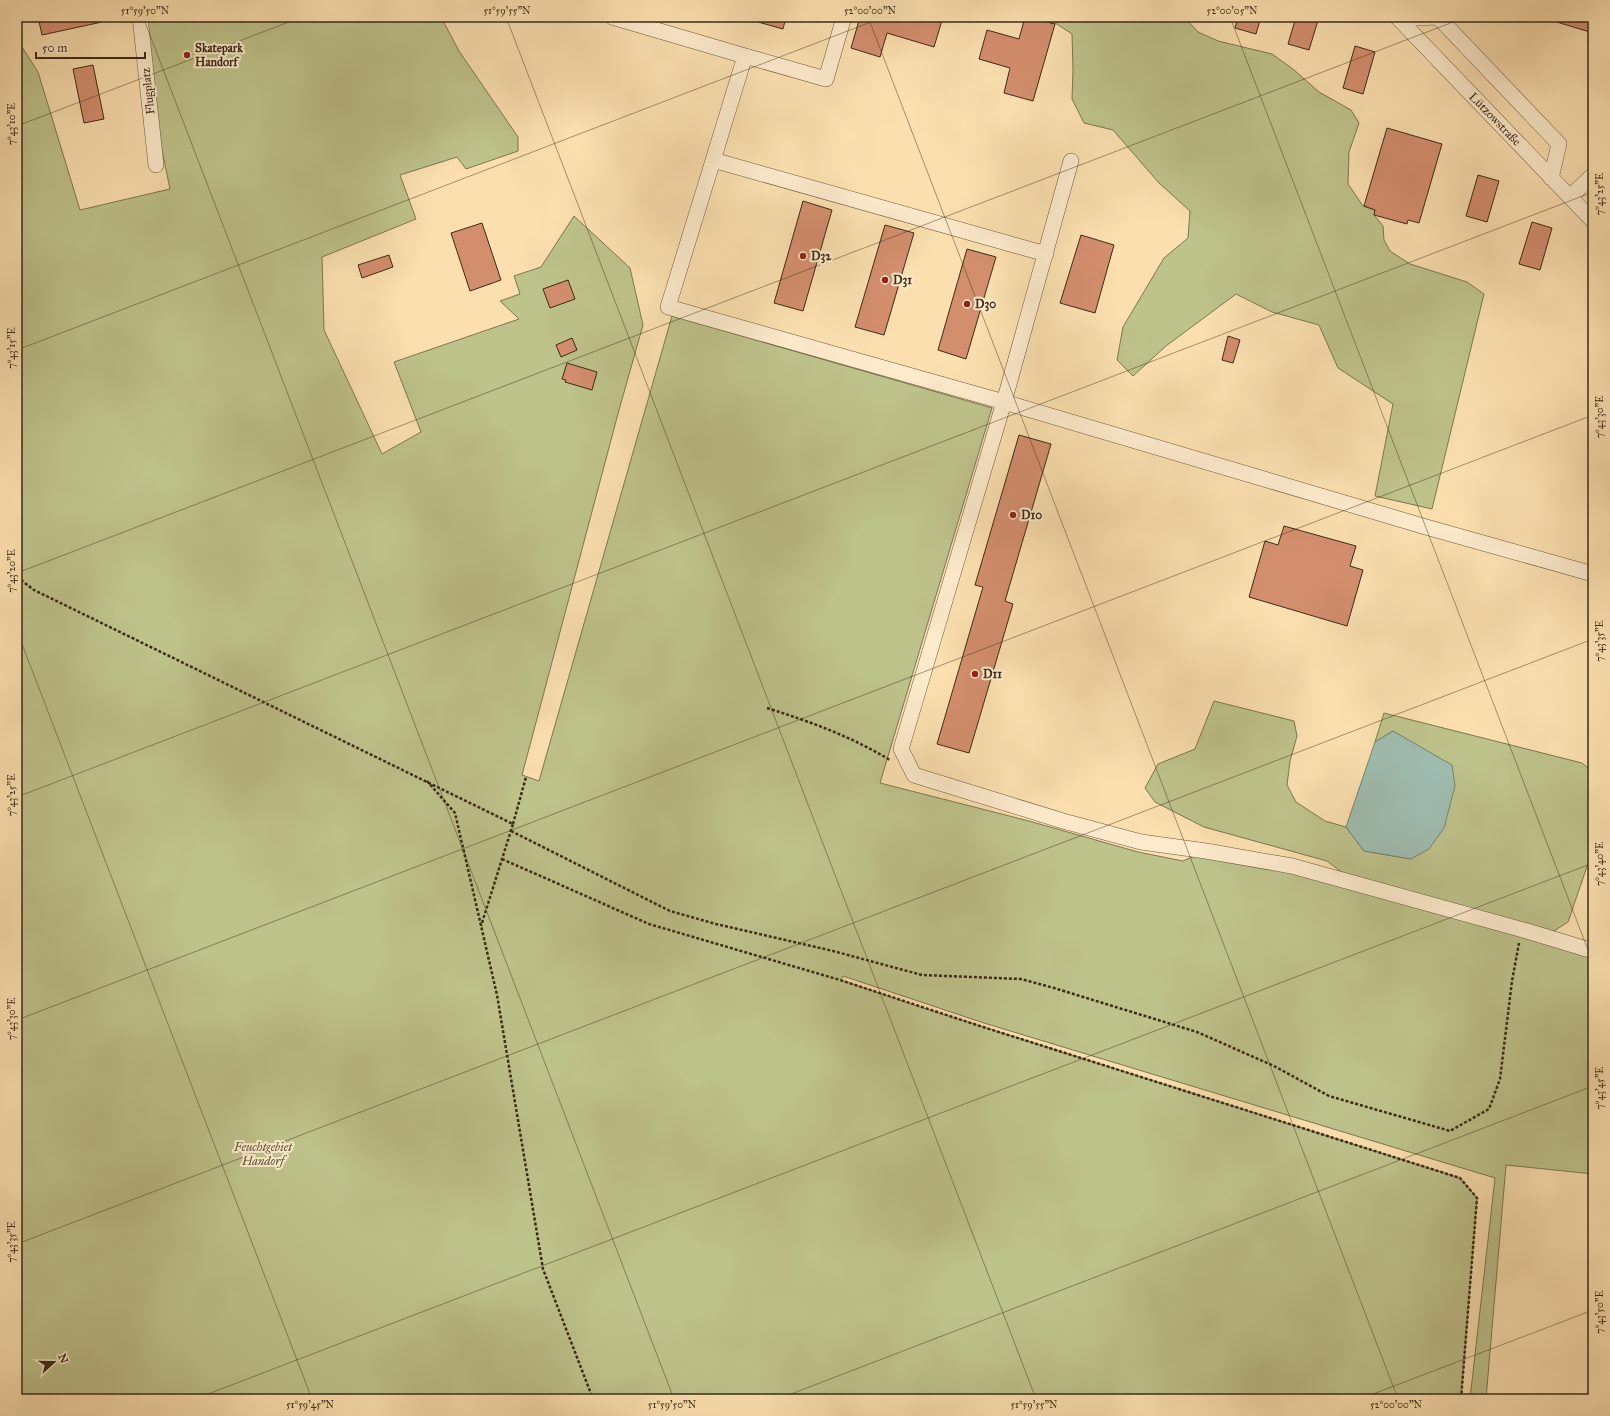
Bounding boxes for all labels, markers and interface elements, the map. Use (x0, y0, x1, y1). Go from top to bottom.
text: 51°59'50"N (121, 5, 170, 17)
text: 51°59'55"N (483, 5, 531, 17)
text: 52°00'00"N (844, 5, 897, 17)
text: 52°00'05"N (1207, 5, 1258, 17)
scale bar (36, 34, 145, 60)
text: 50 m (42, 41, 67, 55)
place label: Skatepark Handorf (195, 41, 243, 69)
marker: Skatepark Handorf (182, 50, 192, 60)
street label: Flugplatz (139, 66, 158, 115)
street label: Lützowstraße (1466, 90, 1524, 148)
text: 7°43'10"E (6, 103, 18, 145)
text: 7°43'25"E (1594, 173, 1606, 215)
place label: D32 (811, 249, 832, 264)
marker: D32 (798, 251, 808, 261)
place label: D31 (893, 273, 912, 288)
marker: D31 (880, 275, 890, 285)
place label: D30 (975, 297, 996, 312)
marker: D30 (962, 299, 972, 309)
text: 7°43'15"E (6, 327, 18, 369)
text: 7°43'30"E (1594, 396, 1606, 438)
place label: D10 (1021, 508, 1042, 522)
marker: D10 (1008, 510, 1018, 520)
text: 7°43'20"E (6, 549, 18, 593)
text: 7°43'35"E (1594, 620, 1606, 662)
place label: D11 (983, 667, 1002, 681)
marker: D11 (970, 669, 980, 679)
text: 7°43'25"E (6, 774, 18, 816)
text: 7°43'40"E (1594, 842, 1606, 886)
text: 7°43'30"E (6, 998, 18, 1040)
text: 7°43'45"E (1594, 1066, 1606, 1110)
park label: Feuchtgebiet Handorf (233, 1140, 293, 1168)
text: 7°43'35"E (6, 1221, 18, 1263)
text: 7°43'50"E (1594, 1290, 1606, 1334)
north arrow (34, 1342, 74, 1382)
text: N (55, 1352, 71, 1366)
text: 51°59'45"N (286, 1399, 335, 1411)
text: 51°59'50"N (648, 1399, 697, 1411)
text: 51°59'55"N (1010, 1399, 1058, 1411)
text: 52°00'00"N (1370, 1399, 1423, 1411)

